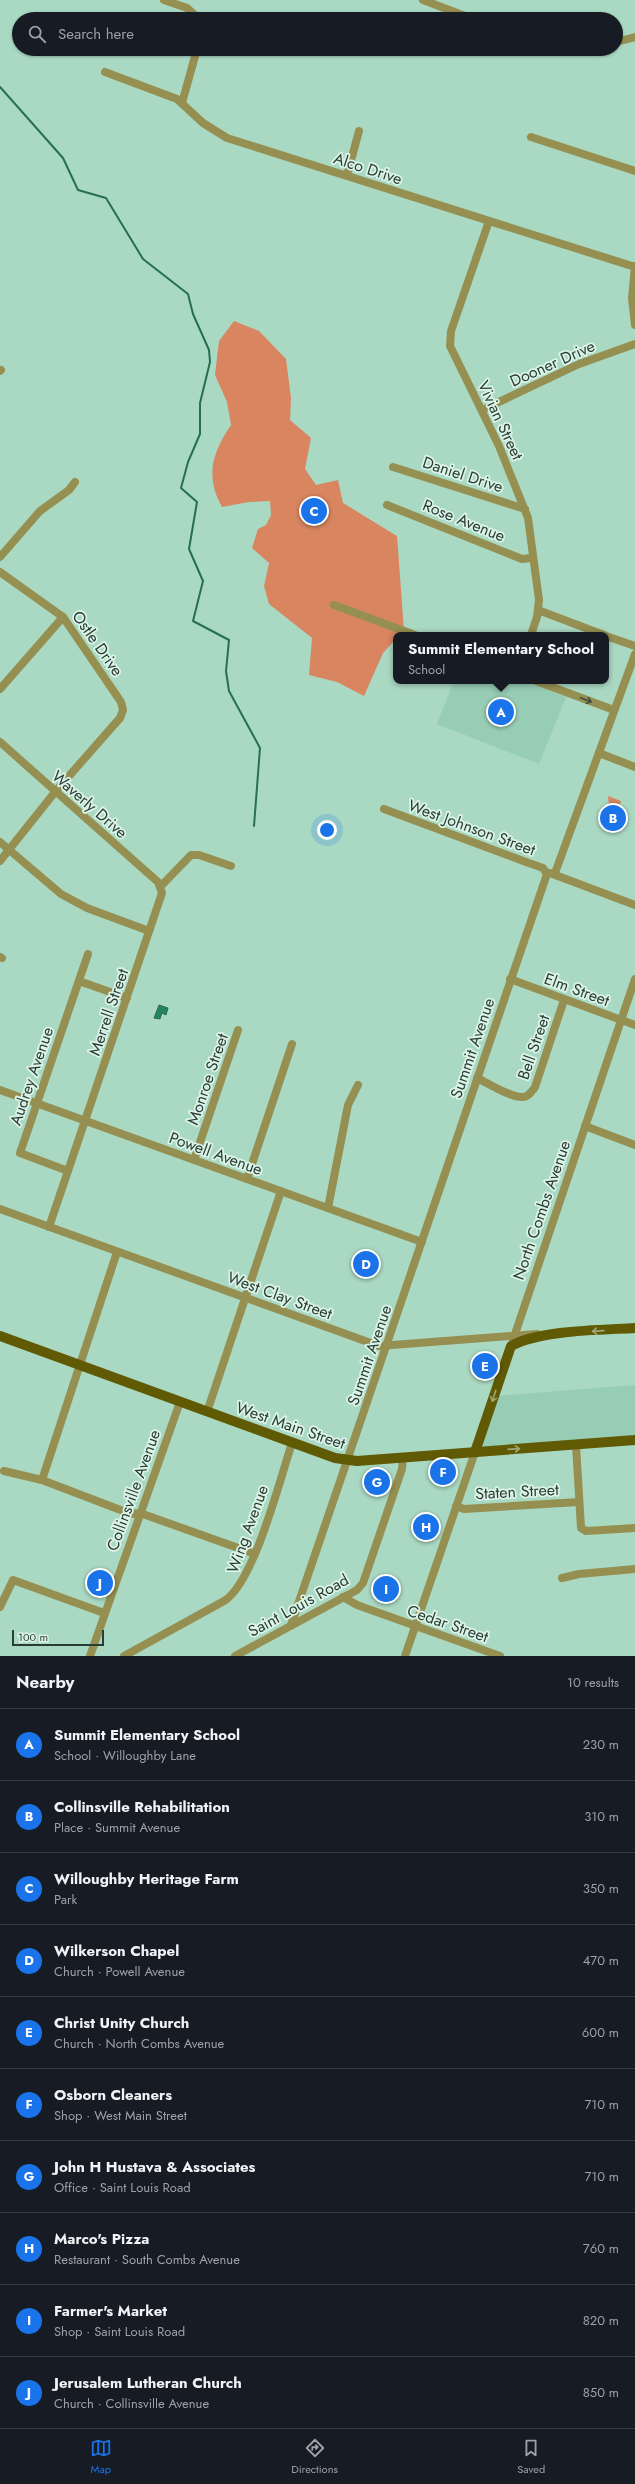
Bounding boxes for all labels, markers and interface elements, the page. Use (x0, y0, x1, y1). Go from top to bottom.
search box (12, 12, 623, 56)
icon: search (26, 23, 48, 45)
text: Search here (58, 23, 134, 45)
street label: Alco Drive (331, 147, 405, 190)
street label: Dooner Drive (506, 334, 598, 392)
street label: Vivian Street (472, 377, 529, 464)
street label: Daniel Drive (420, 451, 506, 498)
street label: Rose Avenue (419, 493, 508, 547)
pin: C (301, 496, 327, 526)
street label: Ostle Drive (67, 606, 129, 681)
popup (393, 632, 609, 684)
text: Summit Elementary School (408, 638, 594, 660)
text: School (408, 660, 445, 679)
one-way arrow (580, 696, 592, 704)
pin: A (488, 697, 514, 727)
street label: Waverly Drive (47, 765, 132, 844)
street label: West Johnson Street (405, 794, 539, 861)
pin: B (600, 803, 626, 833)
your location (317, 820, 337, 840)
street label: Merrell Street (83, 965, 134, 1059)
street label: Elm Street (541, 967, 613, 1012)
street label: Summit Avenue (445, 995, 500, 1101)
street label: Bell Street (512, 1011, 555, 1083)
street label: Audrey Avenue (4, 1024, 59, 1128)
street label: Monroe Street (181, 1030, 234, 1128)
street label: Powell Avenue (166, 1126, 266, 1181)
street label: North Combs Avenue (507, 1137, 576, 1283)
pin: D (353, 1249, 379, 1279)
street label: West Clay Street (224, 1266, 336, 1325)
street label: Summit Avenue (342, 1302, 397, 1408)
one-way arrow (592, 1327, 605, 1334)
pin: E (472, 1351, 498, 1381)
one-way arrow (490, 1390, 498, 1402)
street label: West Main Street (233, 1396, 349, 1455)
street label: Collinsville Avenue (101, 1426, 166, 1554)
one-way arrow (507, 1446, 520, 1453)
pin: F (430, 1457, 456, 1487)
pin: G (364, 1467, 390, 1497)
street label: Staten Street (475, 1478, 560, 1505)
street label: Wing Avenue (221, 1482, 274, 1576)
pin: H (413, 1512, 439, 1542)
pin: J (87, 1568, 113, 1598)
street label: Saint Louis Road (244, 1568, 353, 1643)
pin: I (373, 1574, 399, 1604)
street label: Cedar Street (404, 1599, 492, 1648)
scale bar (12, 1628, 104, 1647)
text: 100 m (18, 1629, 48, 1645)
text: Nearby (16, 1670, 74, 1694)
text: 10 results (567, 1673, 619, 1692)
text: Summit Elementary School (54, 1724, 240, 1746)
text: A (24, 1735, 34, 1754)
text: 230 m (583, 1735, 619, 1754)
text: School · Willoughby Lane (54, 1746, 196, 1765)
text: Collinsville Rehabilitation (54, 1796, 230, 1818)
text: B (25, 1807, 33, 1826)
text: 310 m (584, 1807, 619, 1826)
text: Place · Summit Avenue (54, 1818, 180, 1837)
text: Willoughby Heritage Farm (54, 1868, 239, 1890)
text: C (24, 1879, 34, 1898)
text: 350 m (583, 1879, 619, 1898)
text: Park (54, 1890, 77, 1909)
text: Wilkerson Chapel (54, 1940, 179, 1962)
text: D (24, 1951, 34, 1970)
text: 470 m (583, 1951, 619, 1970)
text: Church · Powell Avenue (54, 1962, 185, 1981)
text: Christ Unity Church (54, 2012, 189, 2034)
text: E (25, 2023, 33, 2042)
text: 600 m (582, 2023, 619, 2042)
text: Church · North Combs Avenue (54, 2034, 224, 2053)
text: Osborn Cleaners (54, 2084, 172, 2106)
text: F (25, 2095, 33, 2114)
text: 710 m (584, 2095, 619, 2114)
text: Shop · West Main Street (54, 2106, 187, 2125)
text: John H Hustava & Associates (54, 2156, 255, 2178)
text: G (24, 2167, 34, 2186)
text: 710 m (584, 2167, 619, 2186)
text: Office · Saint Louis Road (54, 2178, 191, 2197)
text: Marco's Pizza (54, 2228, 149, 2250)
text: H (24, 2239, 34, 2258)
text: 760 m (583, 2239, 619, 2258)
text: Restaurant · South Combs Avenue (54, 2250, 240, 2269)
text: Farmer's Market (54, 2300, 167, 2322)
text: I (27, 2311, 31, 2330)
text: 820 m (583, 2311, 619, 2330)
text: Shop · Saint Louis Road (54, 2322, 185, 2341)
text: Jerusalem Lutheran Church (54, 2372, 242, 2394)
text: J (27, 2383, 31, 2402)
text: 850 m (583, 2383, 619, 2402)
text: Church · Collinsville Avenue (54, 2394, 209, 2413)
tab: Map (90, 2437, 112, 2477)
tab: Directions (291, 2437, 338, 2477)
tab: Saved (517, 2437, 545, 2477)

